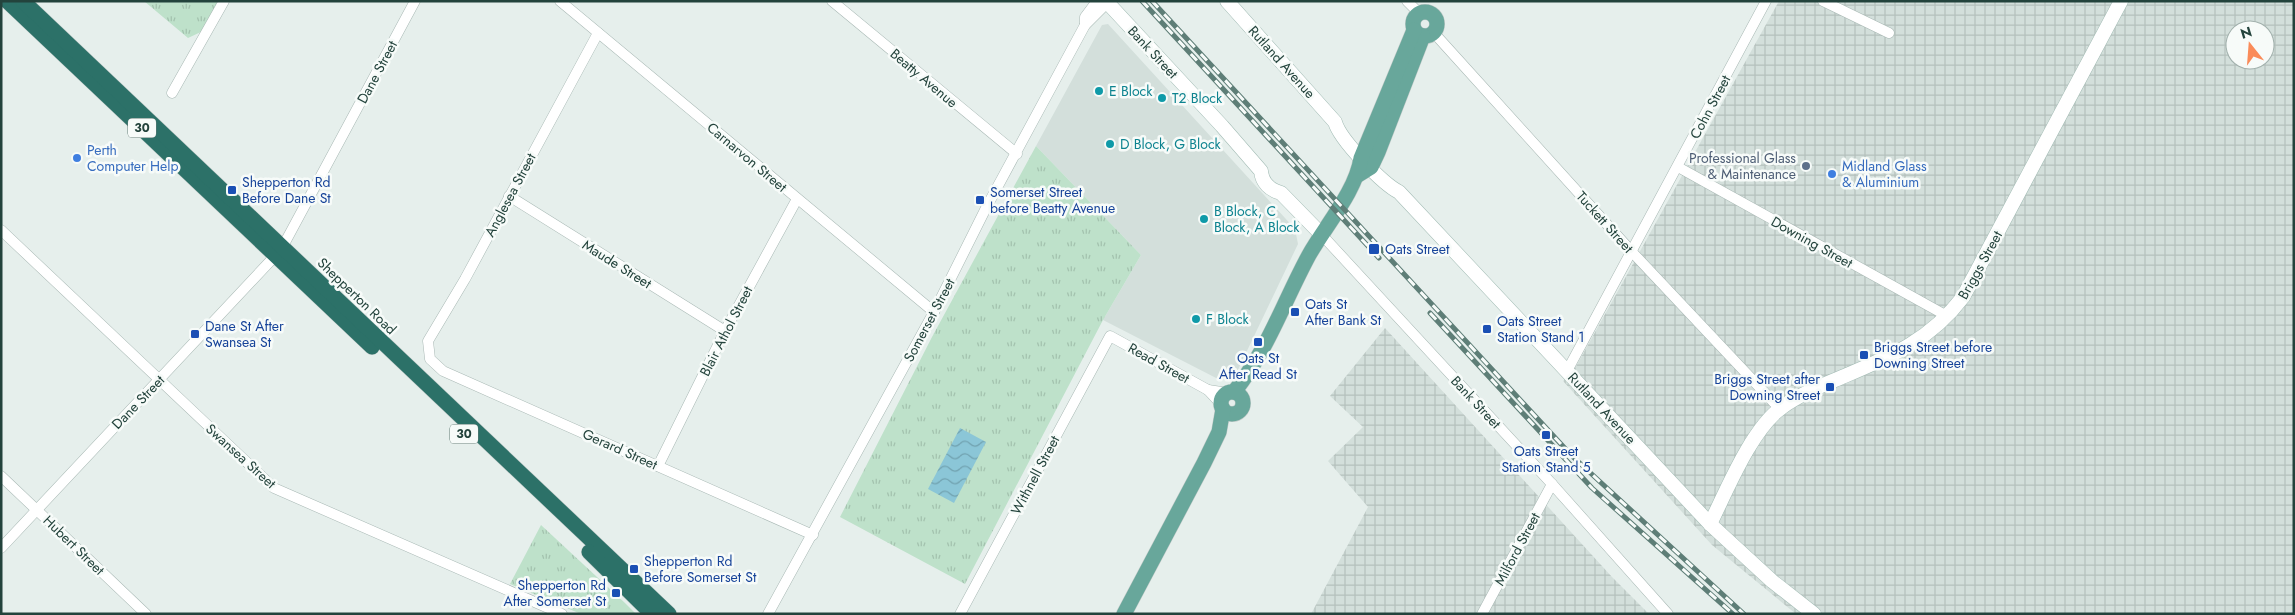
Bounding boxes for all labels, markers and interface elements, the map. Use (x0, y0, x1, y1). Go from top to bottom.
north arrow (2225, 20, 2275, 70)
street label: Bank Street (1123, 21, 1183, 83)
street label: Rutland Avenue (1244, 21, 1320, 103)
text: N (2238, 21, 2254, 44)
street label: Dane Street (352, 37, 402, 107)
street label: Beatty Avenue (886, 44, 962, 112)
street label: Cohn Street (1685, 71, 1735, 142)
place label: E Block (1109, 81, 1153, 101)
marker: E Block (1093, 85, 1105, 97)
place label: T2 Block (1172, 88, 1223, 108)
marker: T2 Block (1156, 92, 1168, 104)
street label: Carnarvon Street (703, 118, 792, 197)
road number: 30 (128, 119, 156, 138)
place label: D Block, G Block (1120, 134, 1222, 154)
marker: D Block, G Block (1104, 138, 1116, 150)
place label: Perth Computer Help (87, 140, 178, 176)
place label: Professional Glass & Maintenance (1689, 148, 1796, 184)
street label: Anglesea Street (480, 149, 541, 240)
marker: Perth Computer Help (71, 152, 83, 164)
place label: Midland Glass & Aluminium (1842, 156, 1927, 192)
marker: Professional Glass & Maintenance (1800, 160, 1812, 172)
marker: Midland Glass & Aluminium (1826, 168, 1838, 180)
place label: Shepperton Rd Before Dane St (242, 172, 331, 208)
place label: Somerset Street before Beatty Avenue (990, 182, 1115, 218)
marker: Shepperton Rd Before Dane St (226, 184, 238, 196)
street label: Tuckett Street (1572, 187, 1639, 258)
marker: Somerset Street before Beatty Avenue (974, 194, 986, 206)
place label: B Block, C Block, A Block (1214, 201, 1300, 237)
street label: Downing Street (1768, 211, 1857, 273)
marker: B Block, C Block, A Block (1198, 213, 1210, 225)
street label: Briggs Street (1953, 227, 2007, 303)
street label: Maude Street (579, 235, 656, 294)
place label: Oats Street (1385, 239, 1450, 259)
marker: Oats Street (1367, 242, 1381, 256)
street label: Shepperton Road (313, 253, 401, 339)
street label: Somerset Street (899, 274, 960, 365)
street label: Blair Athol Street (695, 282, 758, 380)
place label: Oats St After Bank St (1305, 294, 1382, 330)
marker: Oats St After Bank St (1289, 306, 1301, 318)
place label: F Block (1206, 309, 1250, 329)
place label: Oats Street Station Stand 1 (1497, 311, 1585, 347)
marker: F Block (1190, 313, 1202, 325)
place label: Dane St After Swansea St (205, 316, 284, 352)
marker: Oats Street Station Stand 1 (1481, 323, 1493, 335)
marker: Dane St After Swansea St (189, 328, 201, 340)
marker: Oats St After Read St (1252, 336, 1264, 348)
place label: Briggs Street before Downing Street (1874, 337, 1992, 373)
street label: Read Street (1125, 338, 1194, 388)
place label: Oats St After Read St (1219, 348, 1298, 384)
marker: Briggs Street before Downing Street (1858, 349, 1870, 361)
street label: Rutland Avenue (1563, 368, 1641, 448)
place label: Briggs Street after Downing Street (1714, 369, 1821, 405)
street label: Dane Street (107, 370, 169, 434)
street label: Bank Street (1446, 371, 1506, 433)
marker: Briggs Street after Downing Street (1824, 381, 1836, 393)
street label: Swansea Street (201, 419, 281, 493)
road number: 30 (450, 424, 478, 444)
street label: Gerard Street (579, 424, 661, 475)
marker: Oats Street Station Stand 5 (1540, 429, 1552, 441)
street label: Withnell Street (1006, 431, 1065, 518)
place label: Oats Street Station Stand 5 (1501, 441, 1591, 477)
street label: Milford Street (1489, 508, 1545, 589)
street label: Hubert Street (39, 511, 110, 580)
place label: Shepperton Rd Before Somerset St (644, 551, 757, 587)
marker: Shepperton Rd Before Somerset St (628, 563, 640, 575)
place label: Shepperton Rd After Somerset St (503, 575, 607, 611)
marker: Shepperton Rd After Somerset St (610, 587, 622, 599)

